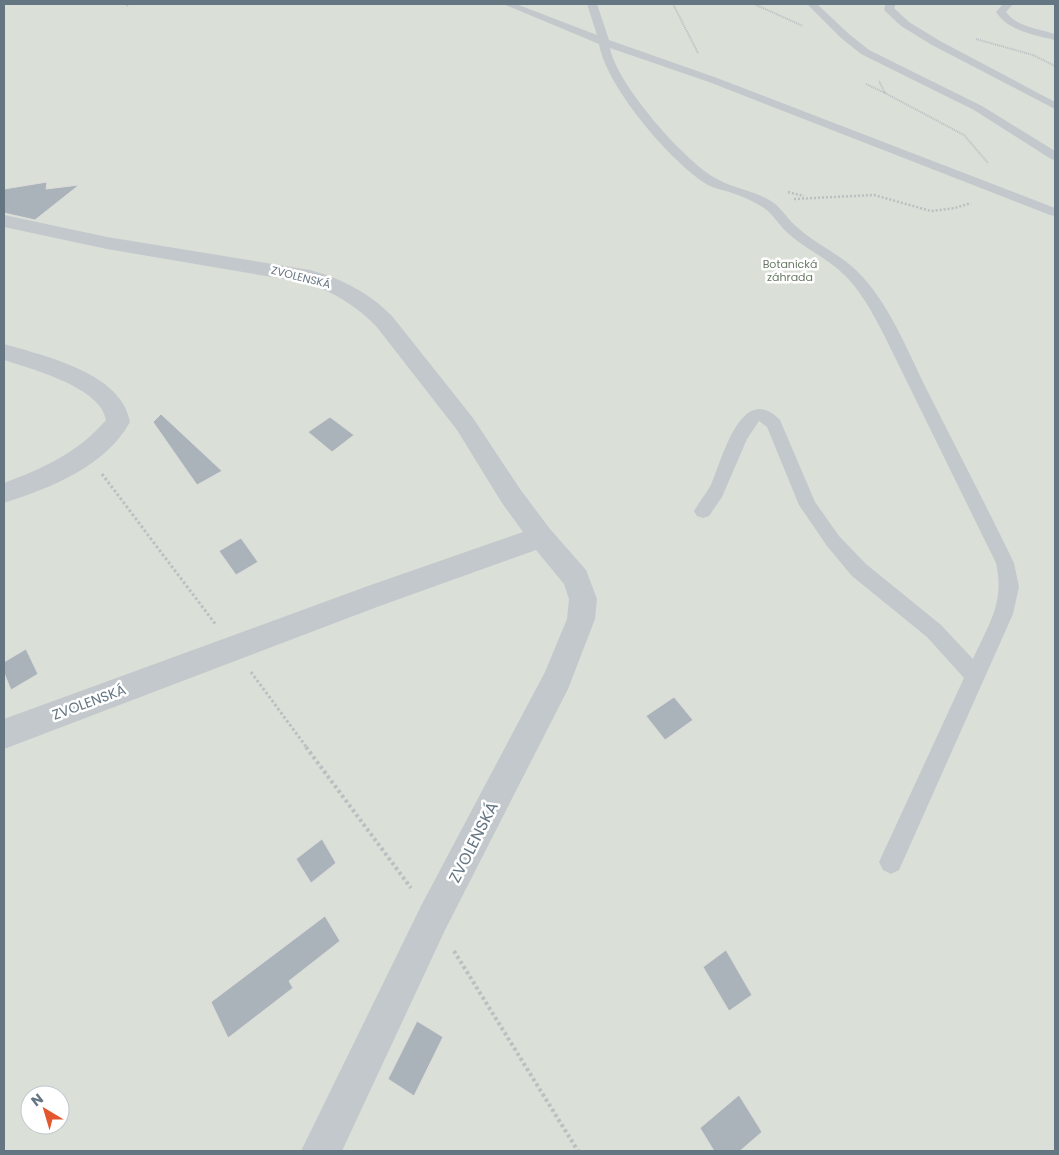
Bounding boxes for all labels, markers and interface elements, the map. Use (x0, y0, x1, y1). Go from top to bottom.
park label: Botanická záhrada (763, 256, 817, 285)
street label: ZVOLENSKÁ (270, 262, 333, 292)
street label: ZVOLENSKÁ (49, 679, 129, 725)
street label: ZVOLENSKÁ (443, 798, 504, 887)
north arrow (20, 1085, 70, 1135)
text: N (27, 1089, 47, 1111)

